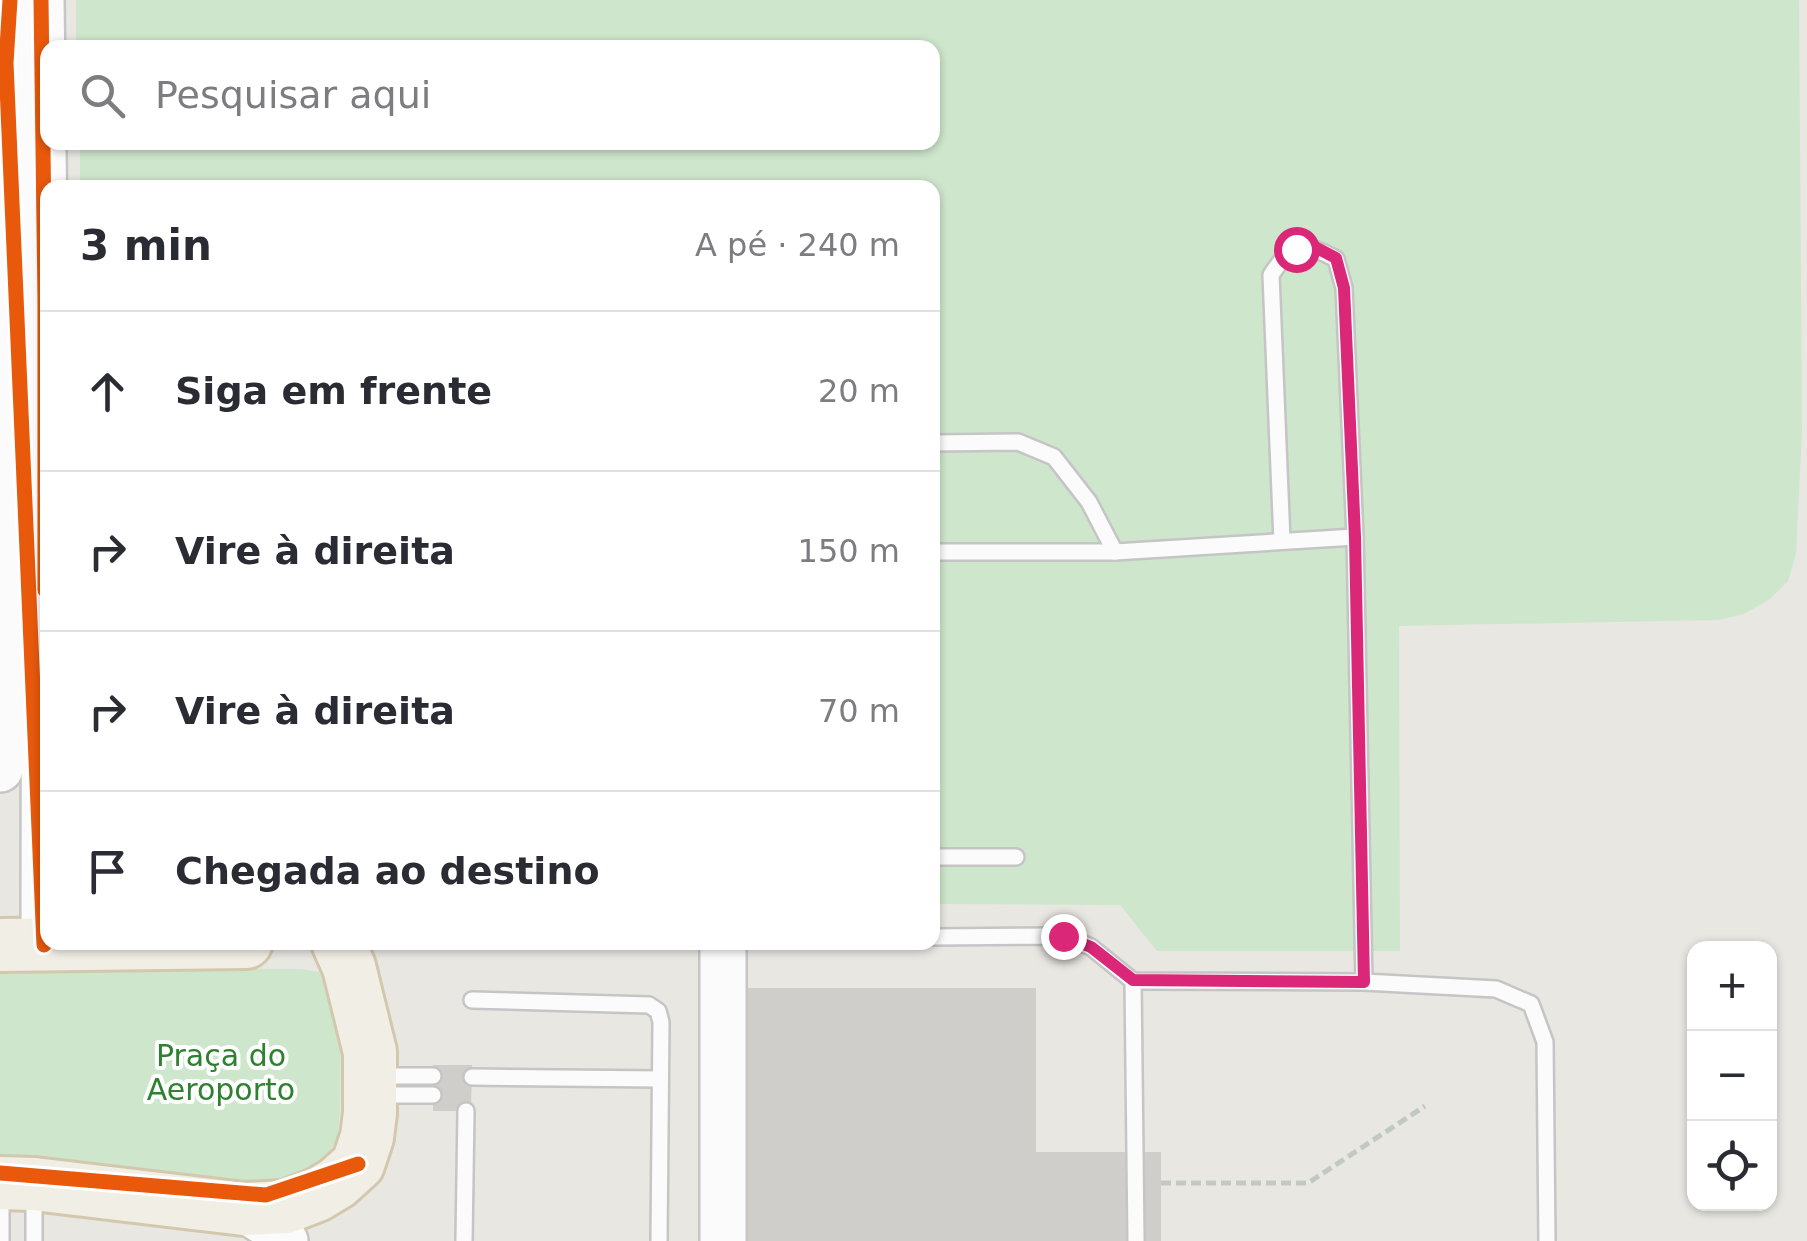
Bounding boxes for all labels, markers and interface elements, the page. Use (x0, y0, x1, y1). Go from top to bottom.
search box (40, 40, 940, 150)
icon: search (75, 68, 130, 123)
text: Pesquisar aqui (155, 73, 431, 117)
text: 3 min (80, 221, 212, 270)
text: A pé · 240 m (695, 226, 900, 264)
route start (1274, 227, 1320, 273)
icon: ahead (80, 364, 135, 419)
text: Siga em frente (175, 369, 492, 413)
text: 20 m (818, 372, 900, 410)
icon: right (80, 524, 135, 579)
text: Vire à direita (175, 529, 455, 573)
text: 150 m (798, 532, 900, 570)
icon: right (80, 684, 135, 739)
text: Vire à direita (175, 689, 455, 733)
text: 70 m (818, 692, 900, 730)
icon: arrive (80, 844, 135, 899)
text: Chegada ao destino (175, 849, 600, 893)
route end (1041, 914, 1087, 960)
map controls (1687, 941, 1777, 1211)
button: + (1687, 941, 1777, 1031)
button: − (1687, 1031, 1777, 1121)
park label: Praça do Aeroporto (147, 1038, 295, 1107)
button: locate (1687, 1121, 1777, 1211)

